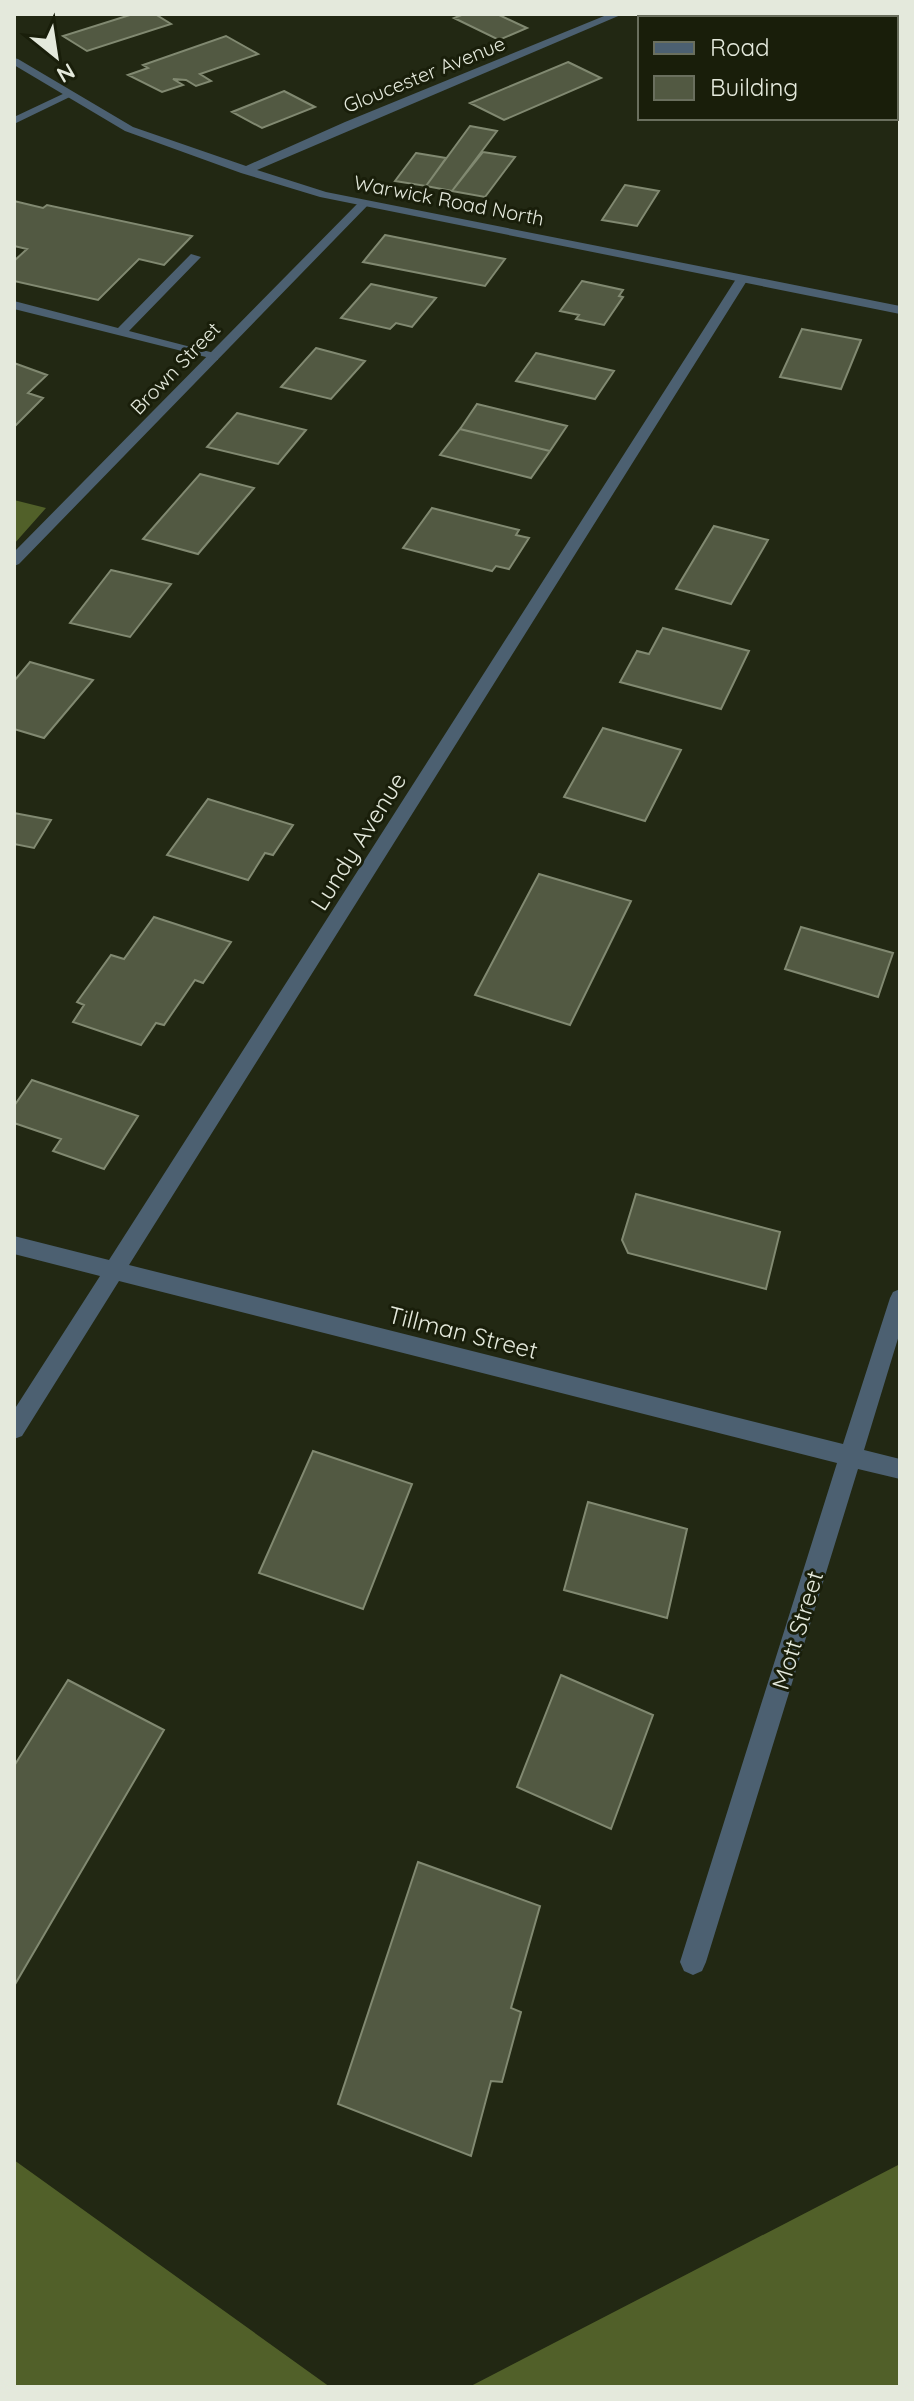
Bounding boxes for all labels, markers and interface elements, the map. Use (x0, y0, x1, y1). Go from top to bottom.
north arrow (16, 16, 96, 96)
legend (638, 16, 898, 120)
street label: Gloucester Avenue (339, 30, 509, 118)
text: Road (710, 32, 770, 62)
text: N (52, 57, 80, 89)
text: Building (710, 72, 798, 102)
street label: Warwick Road North (352, 169, 546, 231)
street label: Brown Street (125, 316, 225, 420)
street label: Lundy Avenue (304, 766, 412, 916)
street label: Tillman Street (385, 1299, 541, 1365)
street label: Mott Street (765, 1567, 829, 1693)

